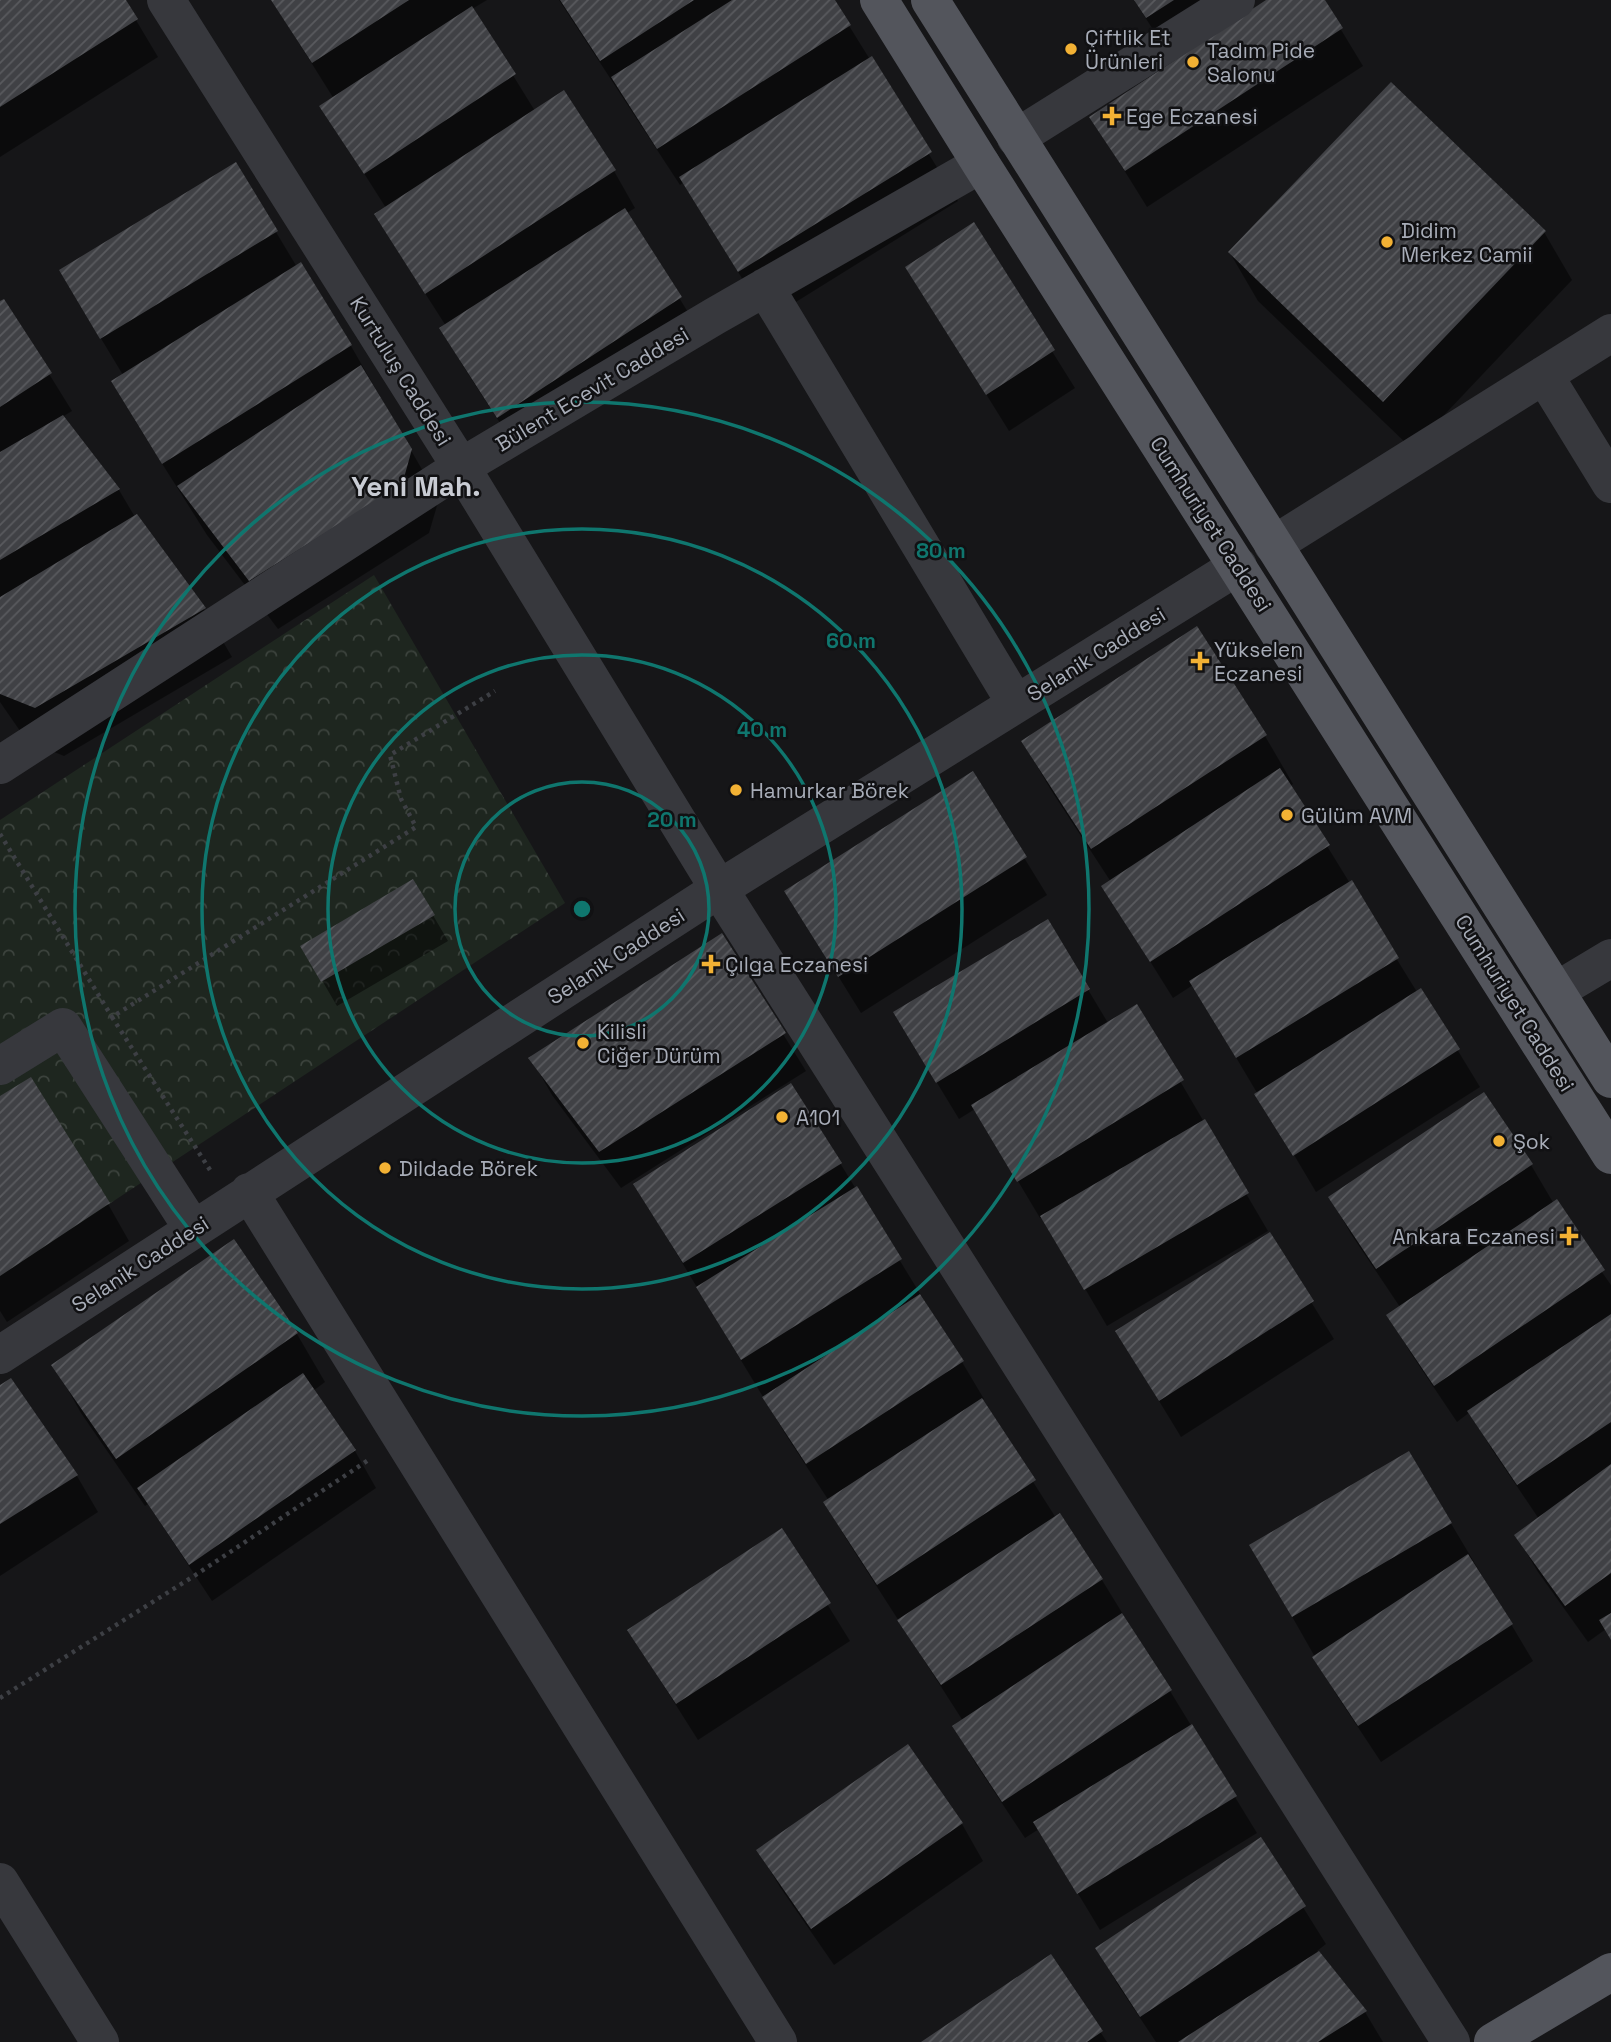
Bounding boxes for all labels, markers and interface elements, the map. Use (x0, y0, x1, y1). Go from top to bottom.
place label: Çiftlik Et Ürünleri (1085, 24, 1171, 75)
place label: Tadım Pide Salonu (1207, 37, 1315, 88)
marker: Çiftlik Et Ürünleri (1063, 41, 1079, 57)
marker: Tadım Pide Salonu (1185, 54, 1201, 70)
place label: Ege Eczanesi (1126, 103, 1258, 130)
marker: Ege Eczanesi (1104, 108, 1120, 124)
place label: Didim Merkez Camii (1401, 217, 1533, 268)
marker: Didim Merkez Camii (1379, 234, 1395, 250)
street label: Kurtuluş Caddesi (344, 291, 458, 451)
street label: Bülent Ecevit Caddesi (490, 321, 694, 457)
street label: Cumhuriyet Caddesi (1144, 431, 1278, 617)
district label: Yeni Mah. (351, 468, 481, 504)
text: 80 m (916, 537, 966, 564)
street label: Selanik Caddesi (1022, 601, 1170, 707)
text: 60 m (826, 627, 876, 654)
place label: Yükselen Eczanesi (1214, 636, 1303, 687)
marker: Yükselen Eczanesi (1192, 653, 1208, 669)
text: 40 m (737, 716, 787, 743)
place label: Hamurkar Börek (750, 777, 909, 804)
marker: Hamurkar Börek (728, 782, 744, 798)
place label: Gülüm AVM (1301, 802, 1412, 829)
text: 20 m (647, 806, 697, 833)
marker: Gülüm AVM (1279, 807, 1295, 823)
centre of rings (570, 897, 594, 921)
street label: Selanik Caddesi (542, 902, 690, 1010)
street label: Cumhuriyet Caddesi (1450, 909, 1580, 1097)
place label: Çılga Eczanesi (725, 951, 868, 978)
marker: Çılga Eczanesi (703, 956, 719, 972)
place label: Kilisli Ciğer Dürüm (597, 1018, 720, 1069)
marker: Kilisli Ciğer Dürüm (575, 1035, 591, 1051)
place label: A101 (796, 1104, 840, 1131)
marker: A101 (774, 1109, 790, 1125)
place label: Şok (1513, 1128, 1550, 1155)
marker: Şok (1491, 1133, 1507, 1149)
place label: Dildade Börek (399, 1155, 538, 1182)
marker: Dildade Börek (377, 1160, 393, 1176)
street label: Selanik Caddesi (66, 1210, 214, 1318)
place label: Ankara Eczanesi (1392, 1223, 1555, 1250)
marker: Ankara Eczanesi (1561, 1228, 1577, 1244)

